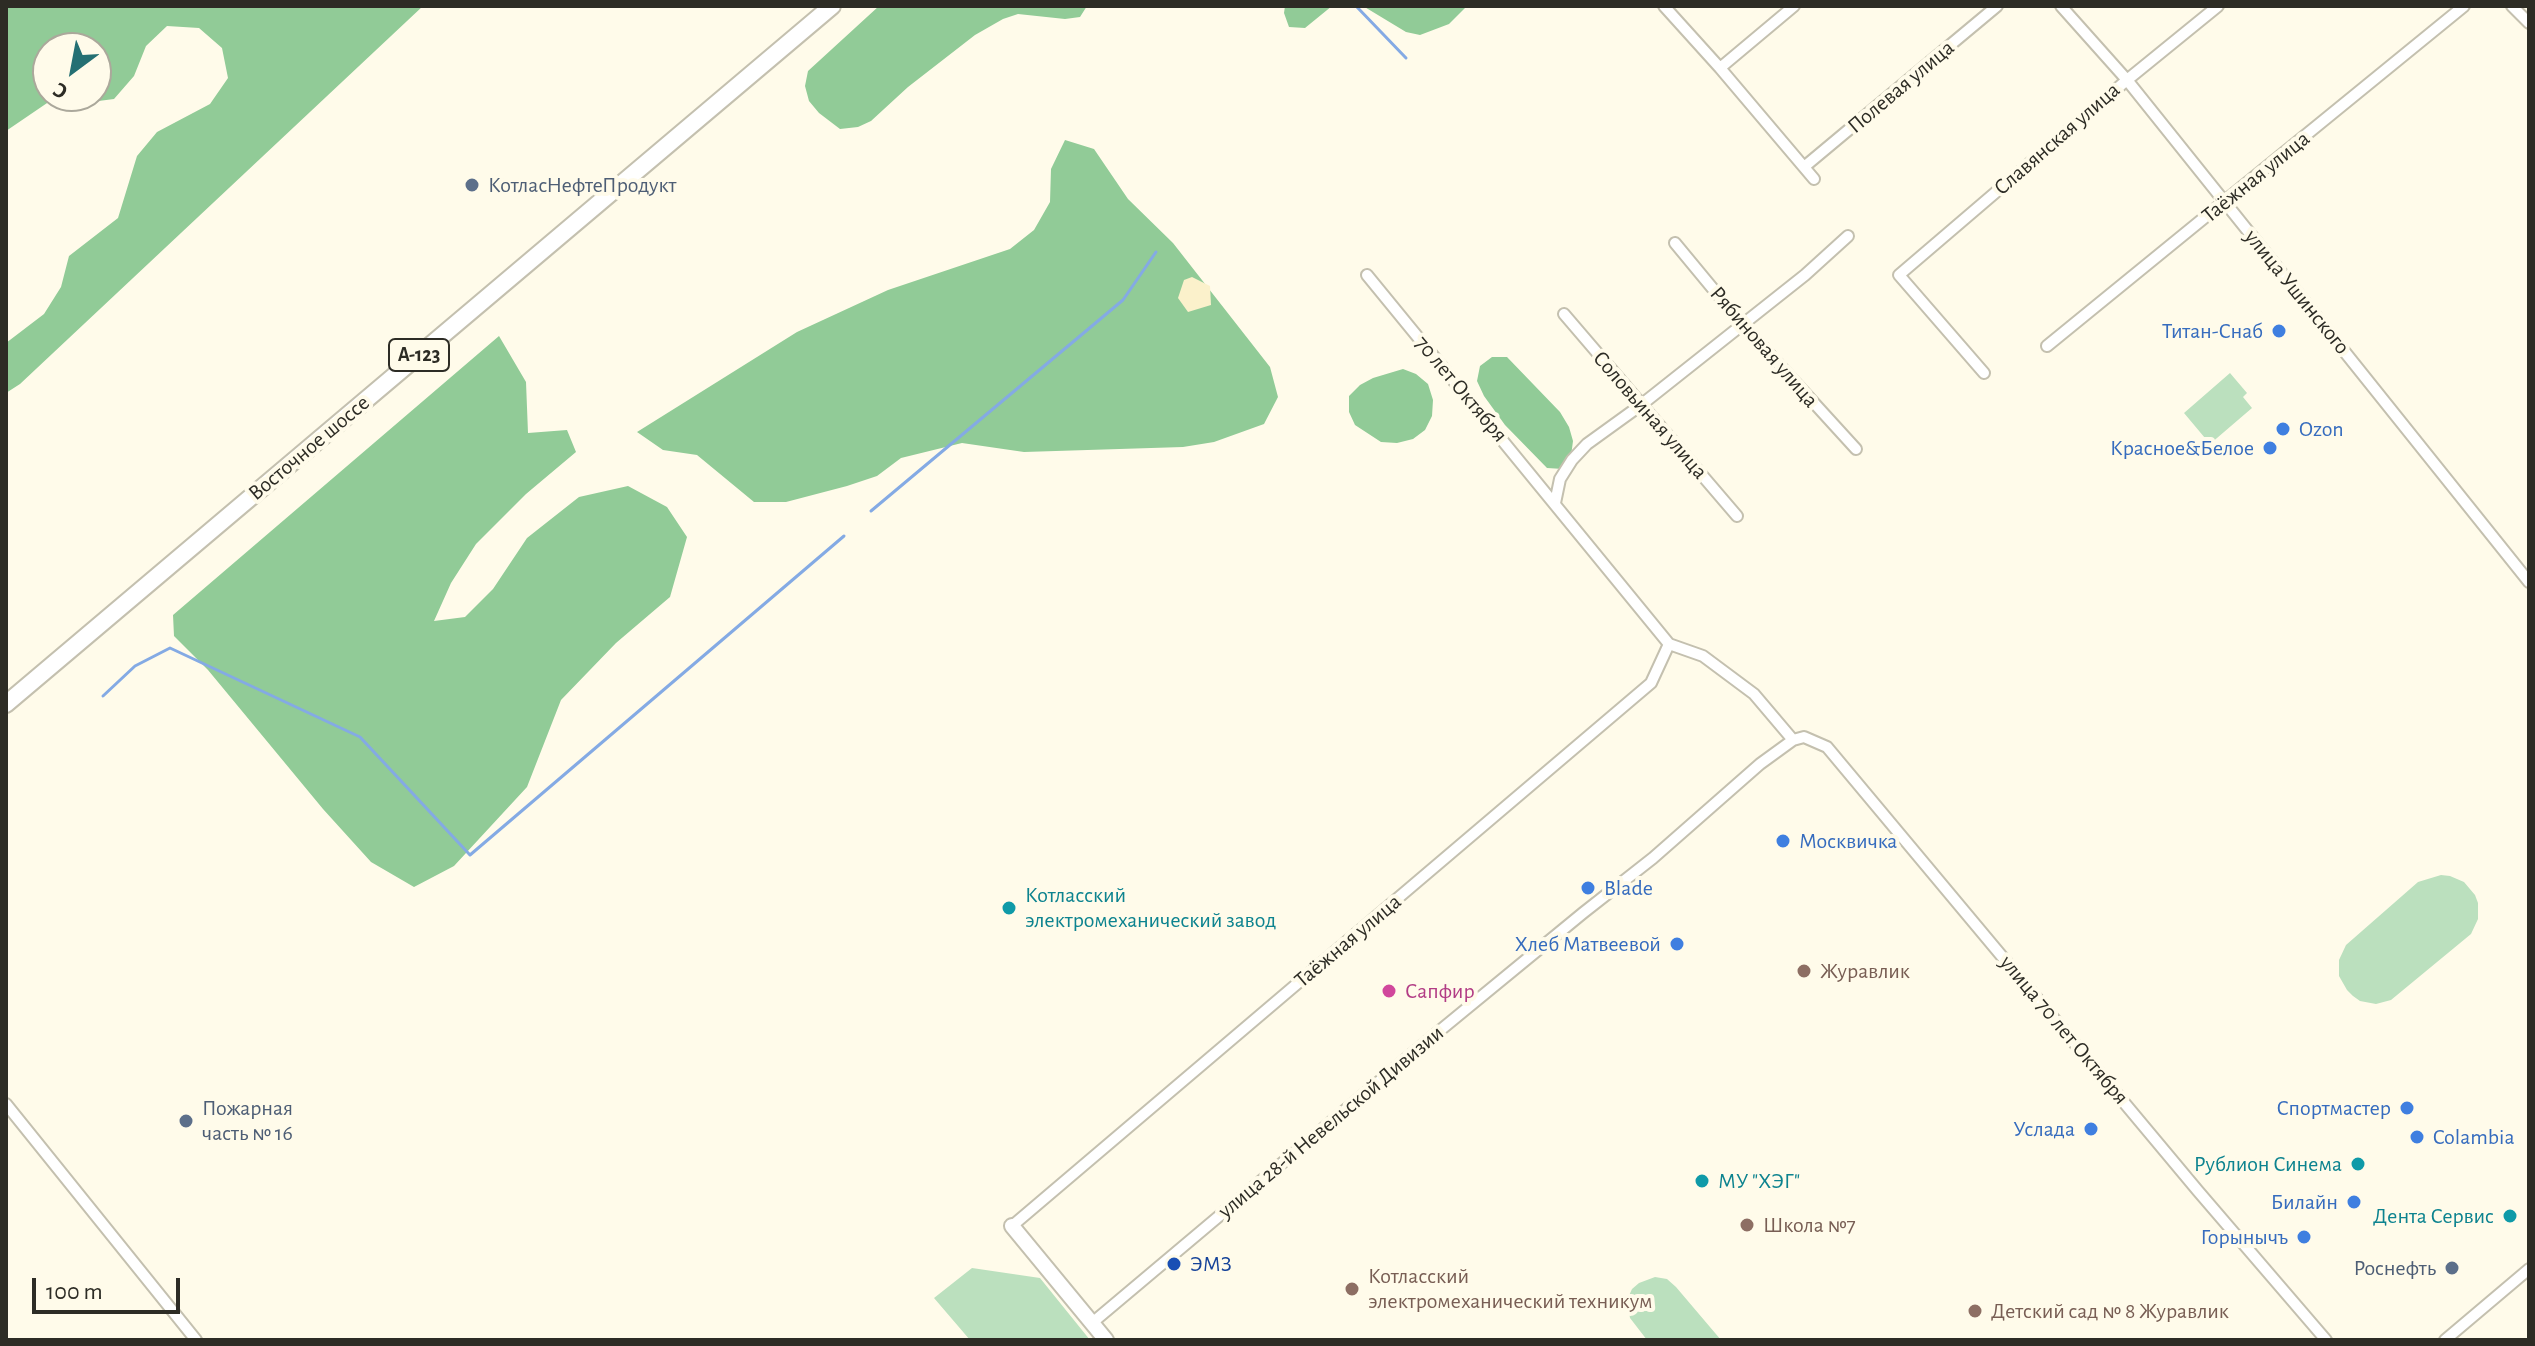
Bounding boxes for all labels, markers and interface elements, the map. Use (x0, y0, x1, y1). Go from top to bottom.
north arrow (32, 32, 112, 112)
street label: Полевая улица (1842, 35, 1960, 139)
street label: Славянская улица (1988, 77, 2126, 201)
text: С (49, 78, 71, 103)
street label: Таёжная улица (2197, 125, 2315, 229)
place label: КотласНефтеПродукт (488, 172, 677, 198)
marker: КотласНефтеПродукт (463, 176, 481, 194)
street label: улица Ушинского (2239, 224, 2355, 360)
street label: Рябиновая улица (1704, 281, 1824, 413)
place label: Титан-Снаб (2162, 318, 2263, 344)
marker: Титан-Снаб (2270, 322, 2288, 340)
street label: 70 лет Октября (1409, 330, 1513, 448)
road number: А-123 (389, 339, 449, 371)
street label: Соловьиная улица (1587, 345, 1713, 485)
street label: Восточное шоссе (243, 390, 375, 506)
place label: Ozon (2299, 416, 2344, 442)
marker: Ozon (2274, 420, 2292, 438)
place label: Красное&Белое (2110, 435, 2254, 461)
marker: Красное&Белое (2261, 439, 2279, 457)
place label: Москвичка (1799, 828, 1897, 854)
marker: Москвичка (1774, 832, 1792, 850)
place label: Blade (1604, 875, 1653, 901)
marker: Blade (1579, 879, 1597, 897)
place label: Котласский электромеханический завод (1025, 882, 1276, 934)
street label: Таёжная улица (1289, 889, 1407, 993)
marker: Котласский электромеханический завод (1000, 899, 1018, 917)
place label: Хлеб Матвеевой (1515, 931, 1661, 957)
marker: Хлеб Матвеевой (1668, 935, 1686, 953)
street label: улица 70 лет Октября (1994, 950, 2134, 1110)
place label: Журавлик (1820, 958, 1910, 984)
marker: Журавлик (1795, 962, 1813, 980)
place label: Сапфир (1405, 978, 1475, 1004)
marker: Сапфир (1380, 982, 1398, 1000)
street label: улица 28-й Невельской Дивизии (1213, 1020, 1449, 1224)
place label: Пожарная часть № 16 (202, 1095, 293, 1146)
place label: Спортмастер (2277, 1095, 2391, 1121)
marker: Спортмастер (2398, 1099, 2416, 1117)
marker: Пожарная часть № 16 (177, 1112, 195, 1130)
place label: Услада (2013, 1116, 2075, 1142)
marker: Услада (2082, 1120, 2100, 1138)
place label: Colambia (2433, 1124, 2515, 1150)
marker: Colambia (2408, 1128, 2426, 1146)
place label: Рублион Синема (2194, 1151, 2342, 1177)
marker: Рублион Синема (2349, 1155, 2367, 1173)
place label: МУ "ХЭГ" (1718, 1168, 1800, 1194)
marker: МУ "ХЭГ" (1693, 1172, 1711, 1190)
place label: Билайн (2271, 1189, 2338, 1215)
marker: Билайн (2345, 1193, 2363, 1211)
place label: Дента Сервис (2373, 1203, 2494, 1229)
marker: Дента Сервис (2501, 1207, 2519, 1225)
place label: Школа №7 (1763, 1212, 1856, 1238)
marker: Школа №7 (1738, 1216, 1756, 1234)
place label: Горынычъ (2200, 1224, 2288, 1250)
marker: Горынычъ (2295, 1228, 2313, 1246)
place label: ЭМЗ (1190, 1251, 1232, 1277)
marker: ЭМЗ (1165, 1255, 1183, 1273)
place label: Роснефть (2354, 1255, 2436, 1281)
marker: Роснефть (2443, 1259, 2461, 1277)
scale bar (36, 1262, 184, 1312)
place label: Котласский электромеханический техникум (1368, 1263, 1653, 1314)
text: 100 m (46, 1280, 103, 1304)
marker: Котласский электромеханический техникум (1343, 1280, 1361, 1298)
place label: Детский сад № 8 Журавлик (1991, 1298, 2229, 1324)
marker: Детский сад № 8 Журавлик (1966, 1302, 1984, 1320)

